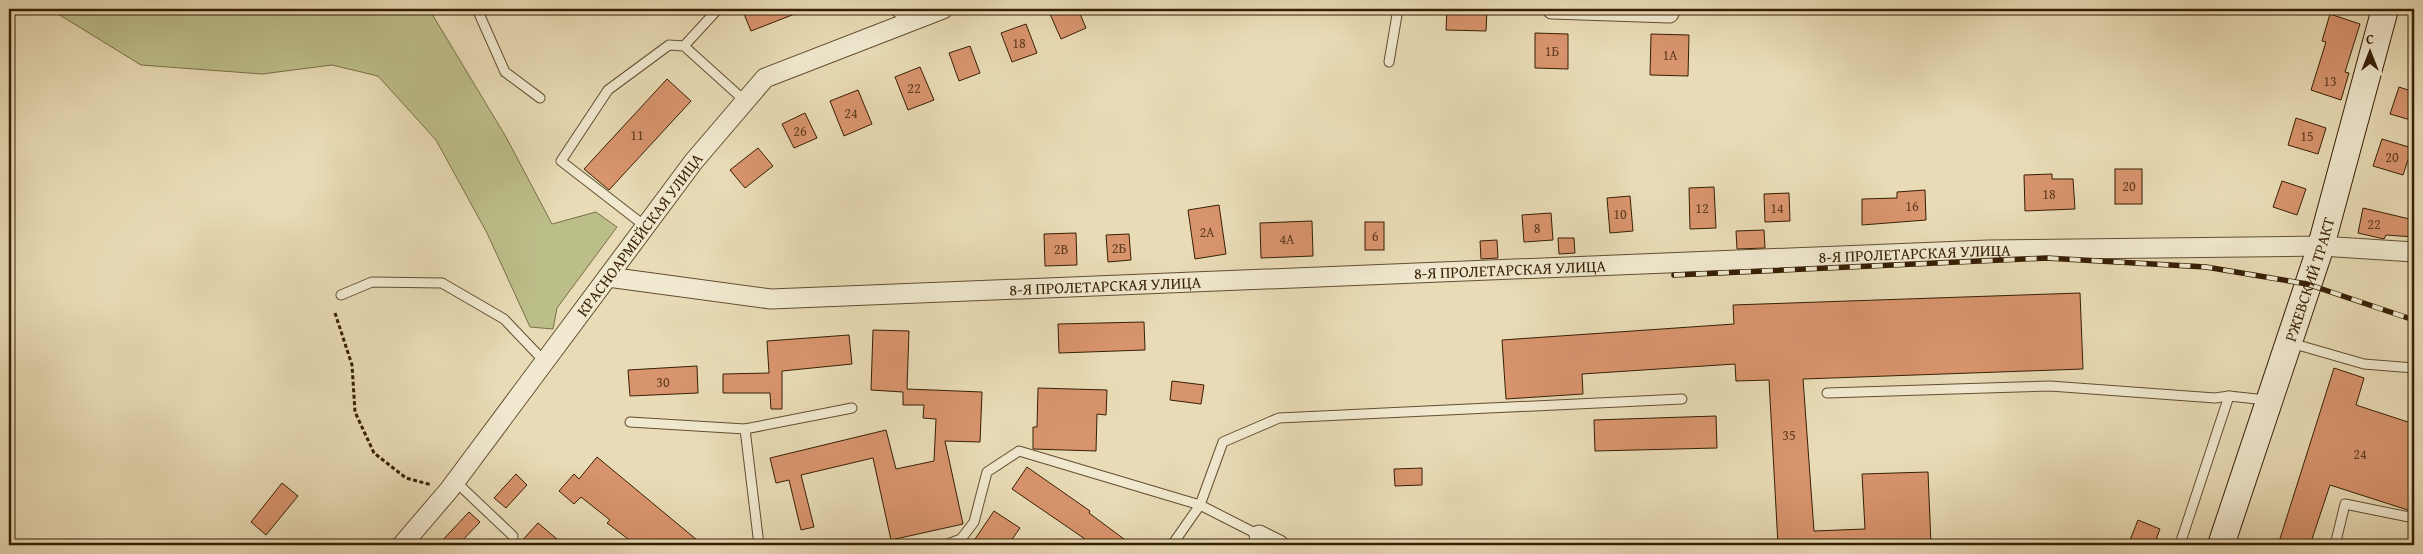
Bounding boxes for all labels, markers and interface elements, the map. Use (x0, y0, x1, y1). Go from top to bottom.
north arrow (2346, 28, 2396, 78)
text: С (2366, 29, 2374, 49)
house number: 18 (1012, 33, 1026, 53)
house number: 1Б (1545, 41, 1559, 61)
house number: 1А (1662, 45, 1678, 65)
house number: 13 (2323, 71, 2337, 91)
house number: 22 (907, 78, 921, 98)
house number: 24 (844, 103, 858, 123)
house number: 26 (793, 121, 807, 141)
house number: 11 (630, 125, 644, 145)
house number: 15 (2300, 126, 2314, 146)
street label: КРАСНОАРМЕЙСКАЯ УЛИЦА (570, 147, 708, 321)
house number: 20 (2385, 147, 2399, 167)
house number: 20 (2122, 176, 2136, 196)
house number: 18 (2042, 184, 2056, 204)
house number: 16 (1905, 196, 1919, 216)
house number: 12 (1695, 198, 1709, 218)
house number: 14 (1770, 198, 1784, 218)
house number: 10 (1613, 204, 1627, 224)
street label: РЖЕВСКИЙ ТРАКТ (2278, 214, 2340, 345)
house number: 22 (2367, 214, 2381, 234)
house number: 8 (1534, 218, 1541, 238)
house number: 2А (1199, 222, 1215, 242)
house number: 6 (1372, 226, 1379, 246)
house number: 4А (1279, 229, 1295, 249)
house number: 2Б (1112, 238, 1126, 258)
street label: 8-Я ПРОЛЕТАРСКАЯ УЛИЦА (1818, 238, 2011, 269)
house number: 2В (1054, 239, 1068, 259)
street label: 8-Я ПРОЛЕТАРСКАЯ УЛИЦА (1413, 253, 1607, 285)
street label: 8-Я ПРОЛЕТАРСКАЯ УЛИЦА (1009, 270, 1202, 301)
house number: 30 (656, 372, 670, 392)
house number: 35 (1782, 425, 1796, 445)
house number: 24 (2353, 444, 2367, 464)

